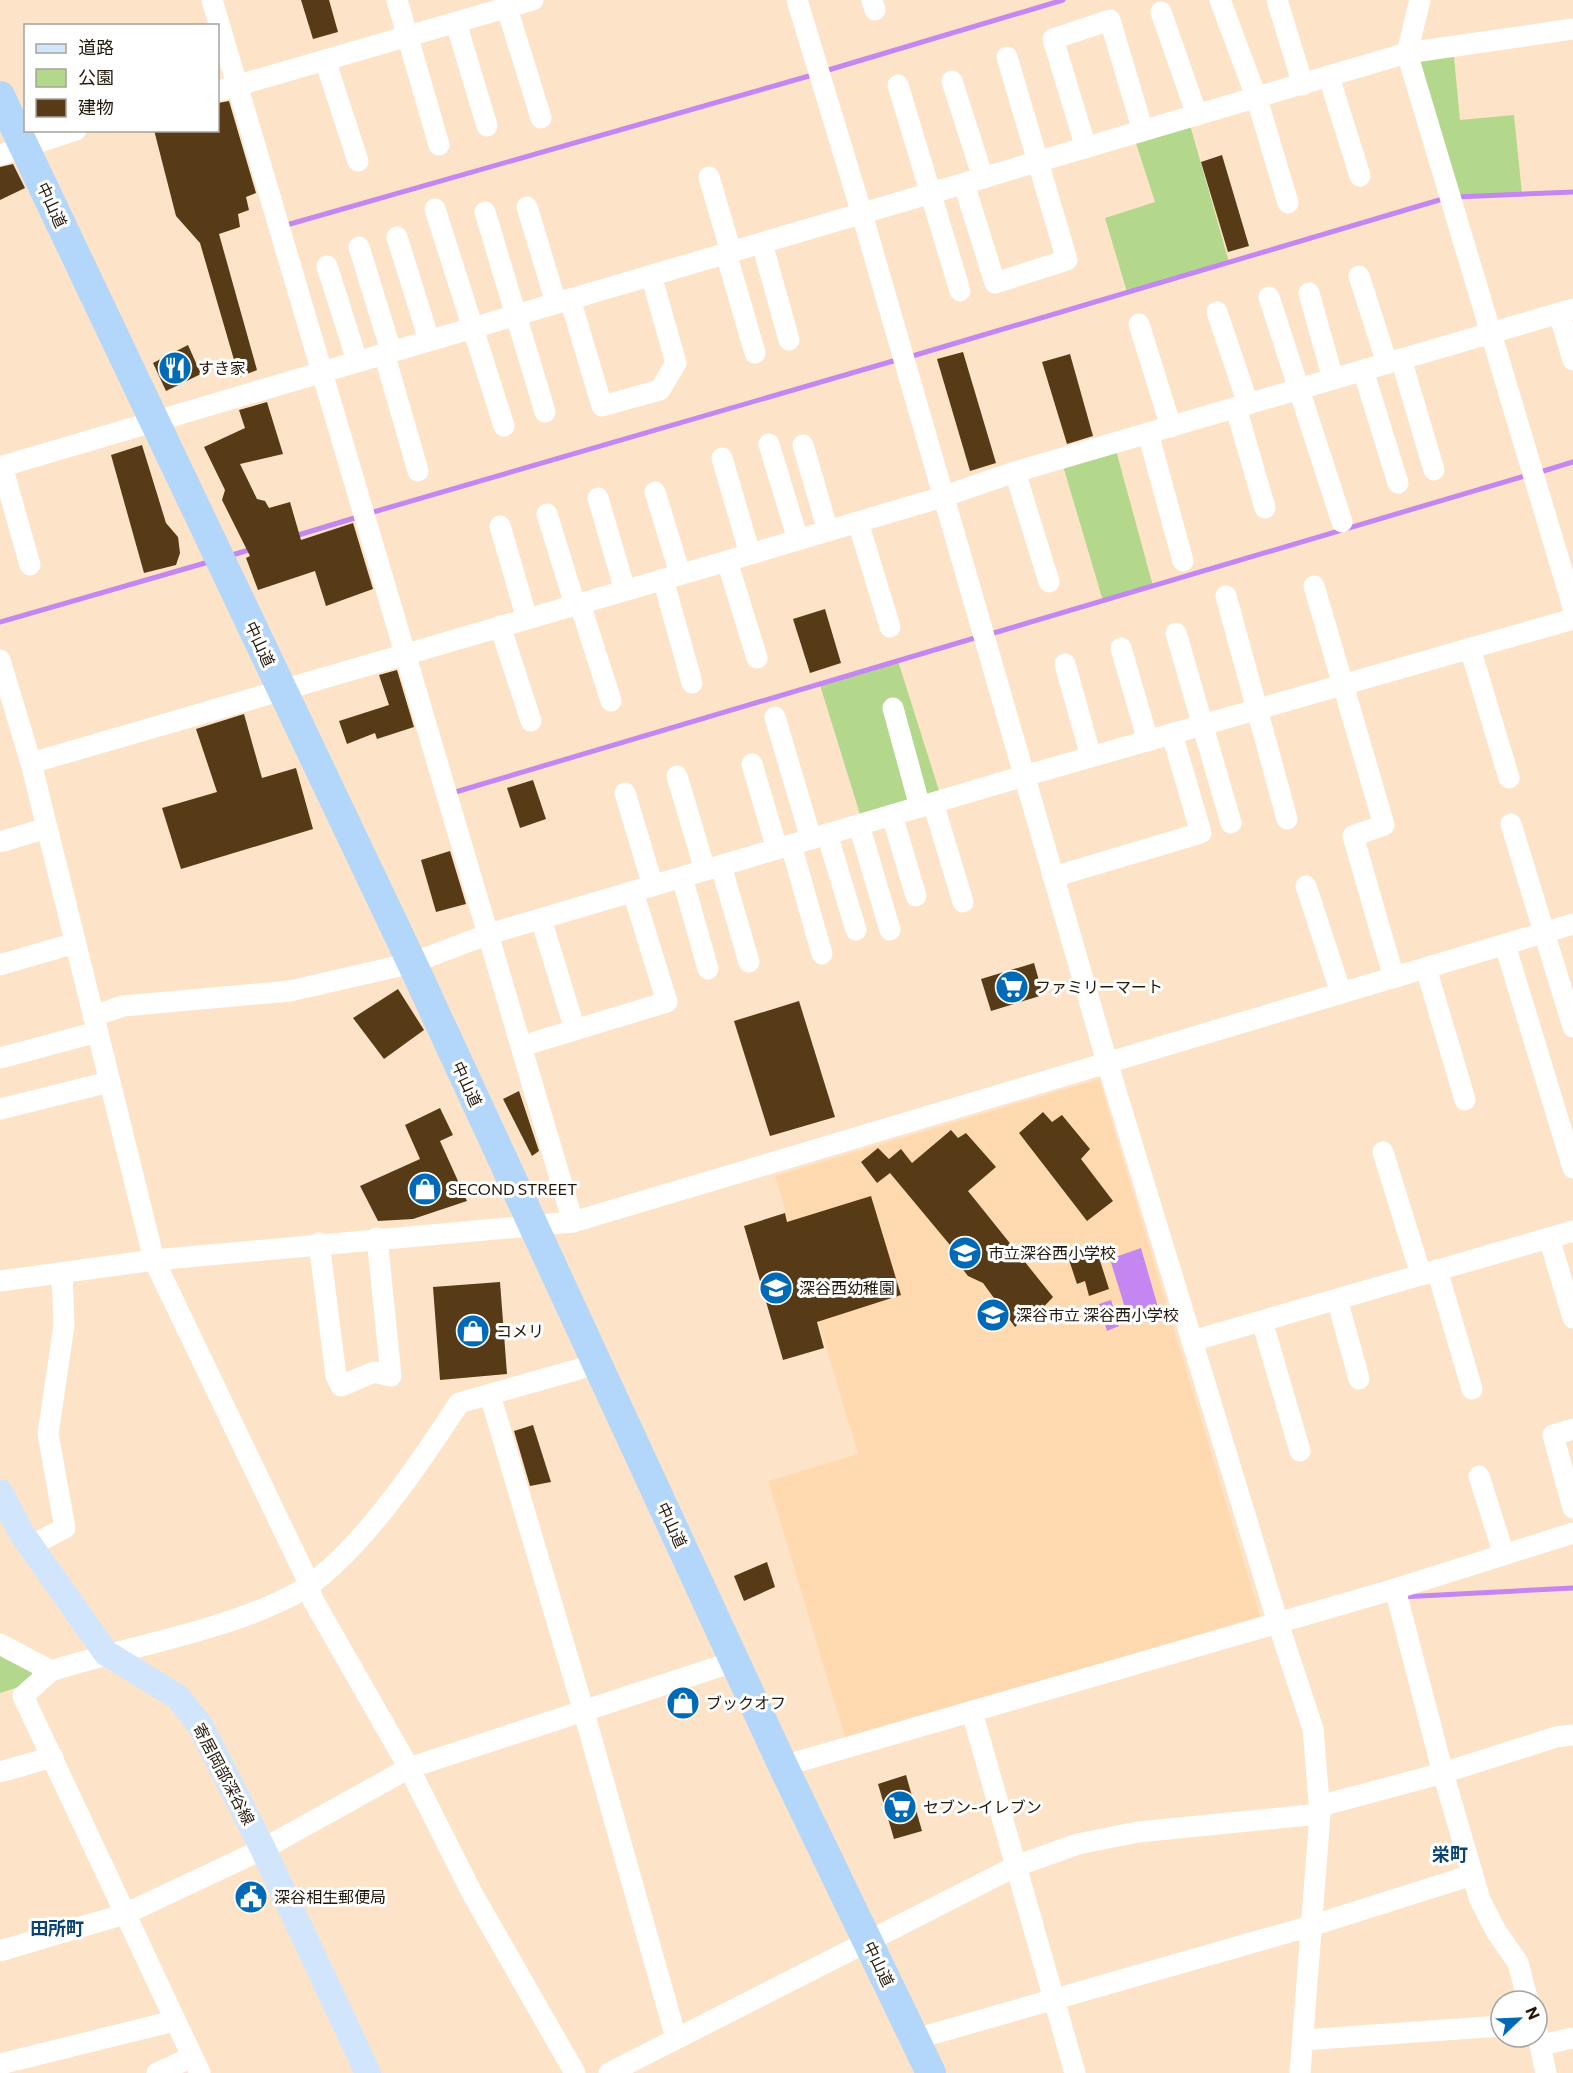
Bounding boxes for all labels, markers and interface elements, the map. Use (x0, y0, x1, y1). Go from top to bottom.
legend (24, 24, 219, 132)
text: 道路 (78, 36, 114, 58)
text: 公園 (78, 66, 114, 88)
text: 建物 (78, 96, 114, 118)
street label: 中山道 (34, 179, 71, 231)
restaurant icon: すき家 (157, 350, 193, 386)
place label: すき家 (198, 358, 246, 377)
street label: 中山道 (242, 618, 279, 670)
supermarket icon: ファミリーマート (994, 969, 1030, 1005)
place label: ファミリーマート (1035, 977, 1163, 996)
street label: 中山道 (449, 1058, 486, 1110)
shop icon: SECOND STREET (407, 1171, 443, 1207)
place label: SECOND STREET (448, 1179, 577, 1198)
school or university icon: 市立深谷西小学校 (947, 1235, 983, 1271)
place label: 市立深谷西小学校 (988, 1243, 1116, 1262)
school or university icon: 深谷西幼稚園 (758, 1270, 794, 1306)
place label: 深谷西幼稚園 (799, 1278, 895, 1297)
school or university icon: 深谷市立 深谷西小学校 (975, 1297, 1011, 1333)
place label: 深谷市立 深谷西小学校 (1016, 1305, 1179, 1324)
shop icon: コメリ (455, 1313, 491, 1349)
place label: コメリ (496, 1321, 544, 1340)
street label: 中山道 (654, 1499, 691, 1551)
shop icon: ブックオフ (665, 1685, 701, 1721)
place label: ブックオフ (706, 1693, 786, 1712)
street label: 寄居岡部深谷線 (190, 1720, 259, 1828)
supermarket icon: セブン-イレブン (882, 1789, 918, 1825)
place label: セブン-イレブン (923, 1797, 1042, 1816)
district label: 栄町 (1432, 1843, 1468, 1865)
public building icon: 深谷相生郵便局 (233, 1879, 269, 1915)
place label: 深谷相生郵便局 (274, 1887, 386, 1906)
district label: 田所町 (30, 1917, 84, 1939)
street label: 中山道 (860, 1938, 899, 1990)
north arrow (1489, 1989, 1549, 2049)
text: N (1522, 2004, 1544, 2022)

